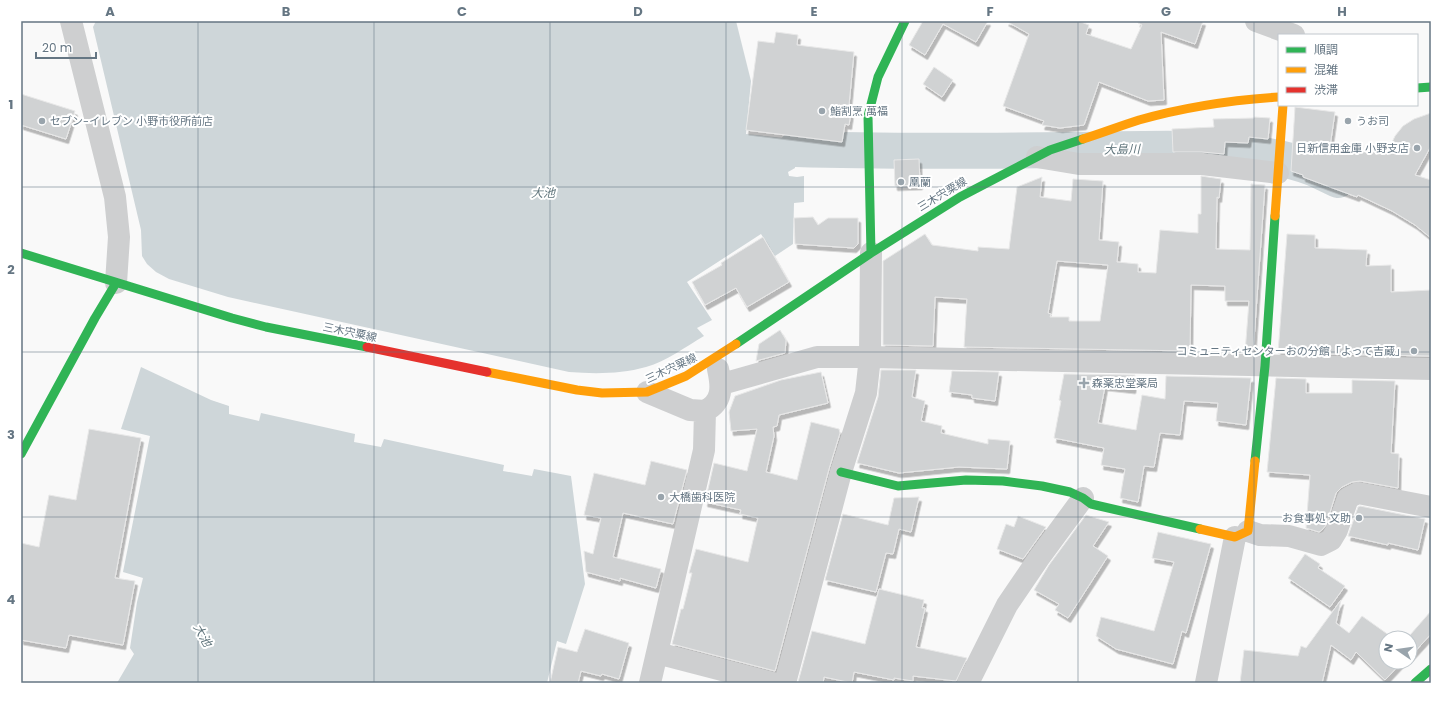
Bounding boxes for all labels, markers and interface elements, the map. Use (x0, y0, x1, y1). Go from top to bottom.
text: A (105, 2, 115, 21)
text: B (282, 2, 291, 21)
text: C (457, 2, 467, 21)
text: D (633, 2, 643, 21)
text: E (810, 2, 818, 21)
text: F (986, 2, 994, 21)
text: G (1161, 2, 1171, 21)
text: H (1337, 2, 1347, 21)
scale bar (36, 34, 96, 60)
legend (1278, 34, 1418, 106)
text: 20 m (42, 39, 72, 56)
text: 順調 (1314, 41, 1338, 58)
text: 混雑 (1314, 61, 1338, 78)
text: 渋滞 (1314, 81, 1338, 98)
text: 1 (9, 95, 13, 114)
place label: 鮨割烹 萬福 (830, 103, 888, 119)
marker: 鮨割烹 萬福 (817, 106, 827, 116)
place label: セブン-イレブン 小野市役所前店 (50, 113, 213, 129)
place label: うお司 (1356, 113, 1389, 129)
marker: セブン-イレブン 小野市役所前店 (37, 116, 47, 126)
marker: うお司 (1343, 116, 1353, 126)
water label: 大島川 (1104, 140, 1142, 158)
place label: 日新信用金庫 小野支店 (1296, 140, 1409, 156)
marker: 日新信用金庫 小野支店 (1412, 143, 1422, 153)
street label: 三木宍粟線 (914, 173, 970, 215)
place label: 凰蘭 (909, 174, 931, 190)
marker: 凰蘭 (896, 177, 906, 187)
water label: 大池 (531, 184, 556, 201)
text: 2 (7, 260, 15, 279)
street label: 三木宍粟線 (321, 318, 379, 346)
place label: コミュニティセンターおの分館「よって吉蔵」 (1177, 343, 1406, 359)
marker: コミュニティセンターおの分館「よって吉蔵」 (1409, 346, 1419, 356)
street label: 三木宍粟線 (643, 349, 699, 387)
place label: 森薬忠堂薬局 (1092, 375, 1158, 391)
marker: 森薬忠堂薬局 (1079, 378, 1089, 388)
text: 3 (7, 425, 15, 444)
place label: 大橋歯科医院 (669, 489, 735, 505)
marker: 大橋歯科医院 (656, 492, 666, 502)
place label: お食事処 文助 (1282, 510, 1351, 526)
marker: お食事処 文助 (1354, 513, 1364, 523)
text: 4 (7, 590, 16, 609)
water label: 大池 (190, 620, 217, 651)
north arrow (1378, 630, 1418, 670)
text: N (1380, 642, 1397, 654)

